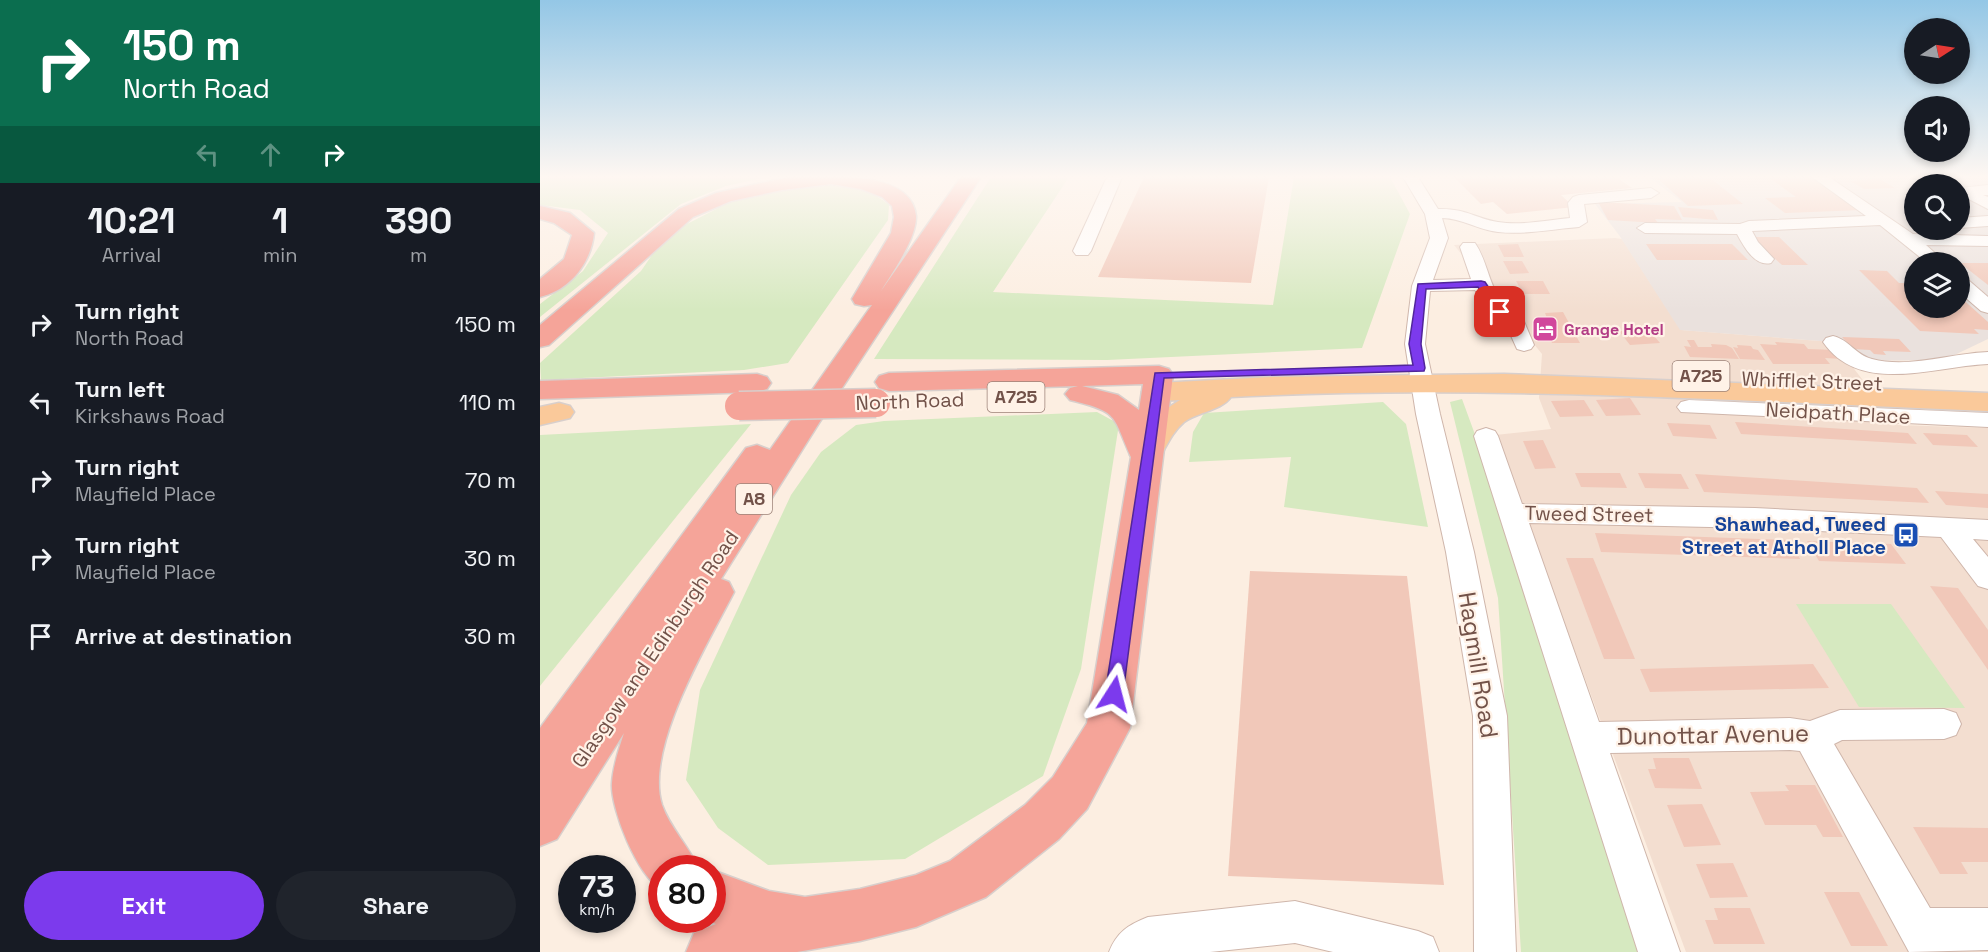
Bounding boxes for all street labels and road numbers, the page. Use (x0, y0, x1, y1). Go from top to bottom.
road number: A725 (1672, 361, 1730, 391)
street label: Whifflet Street (1741, 366, 1883, 396)
road number: A725 (988, 382, 1044, 412)
street label: North Road (855, 386, 965, 416)
street label: Neidpath Place (1765, 396, 1911, 430)
road number: A8 (736, 484, 772, 514)
street label: Tweed Street (1524, 500, 1654, 528)
street label: Glasgow and Edinburgh Road (566, 525, 744, 773)
street label: Hagmill Road (1452, 589, 1505, 740)
street label: Dunottar Avenue (1617, 717, 1809, 752)

